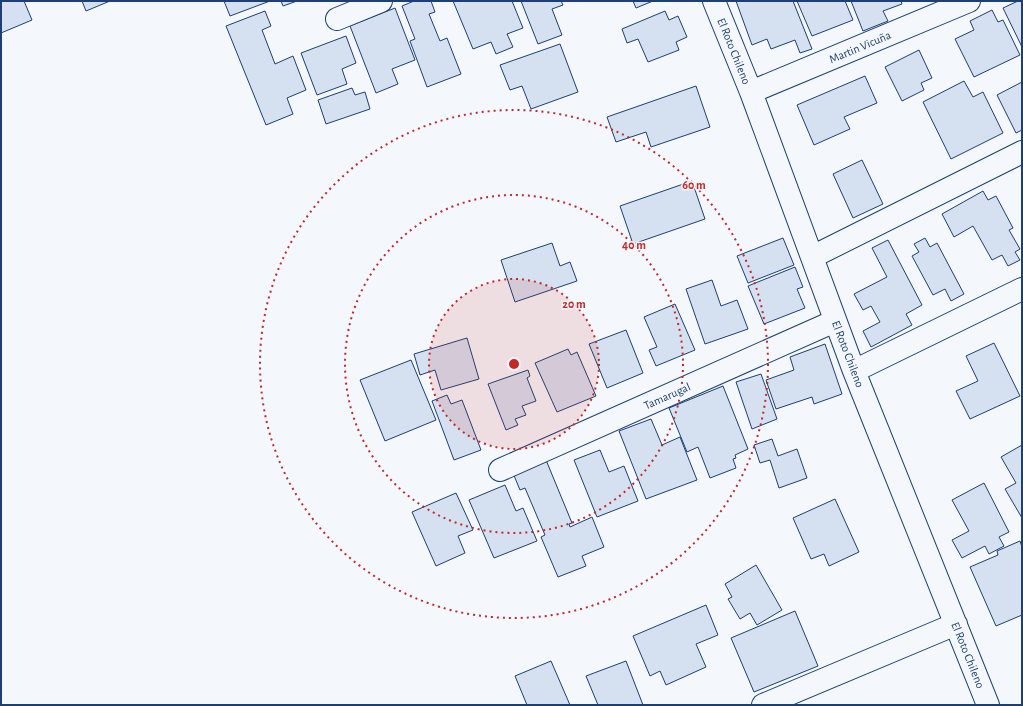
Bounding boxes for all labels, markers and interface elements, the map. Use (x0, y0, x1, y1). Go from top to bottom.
street label: El Roto Chileno (715, 16, 753, 86)
street label: Martin Vicuña (827, 28, 893, 65)
text: 60 m (682, 179, 706, 191)
text: 40 m (622, 239, 646, 251)
text: 20 m (562, 298, 586, 310)
street label: El Roto Chileno (830, 319, 866, 389)
centre of rings (507, 357, 521, 371)
street label: Tamarugal (642, 380, 692, 412)
street label: El Roto Chileno (949, 620, 987, 690)

